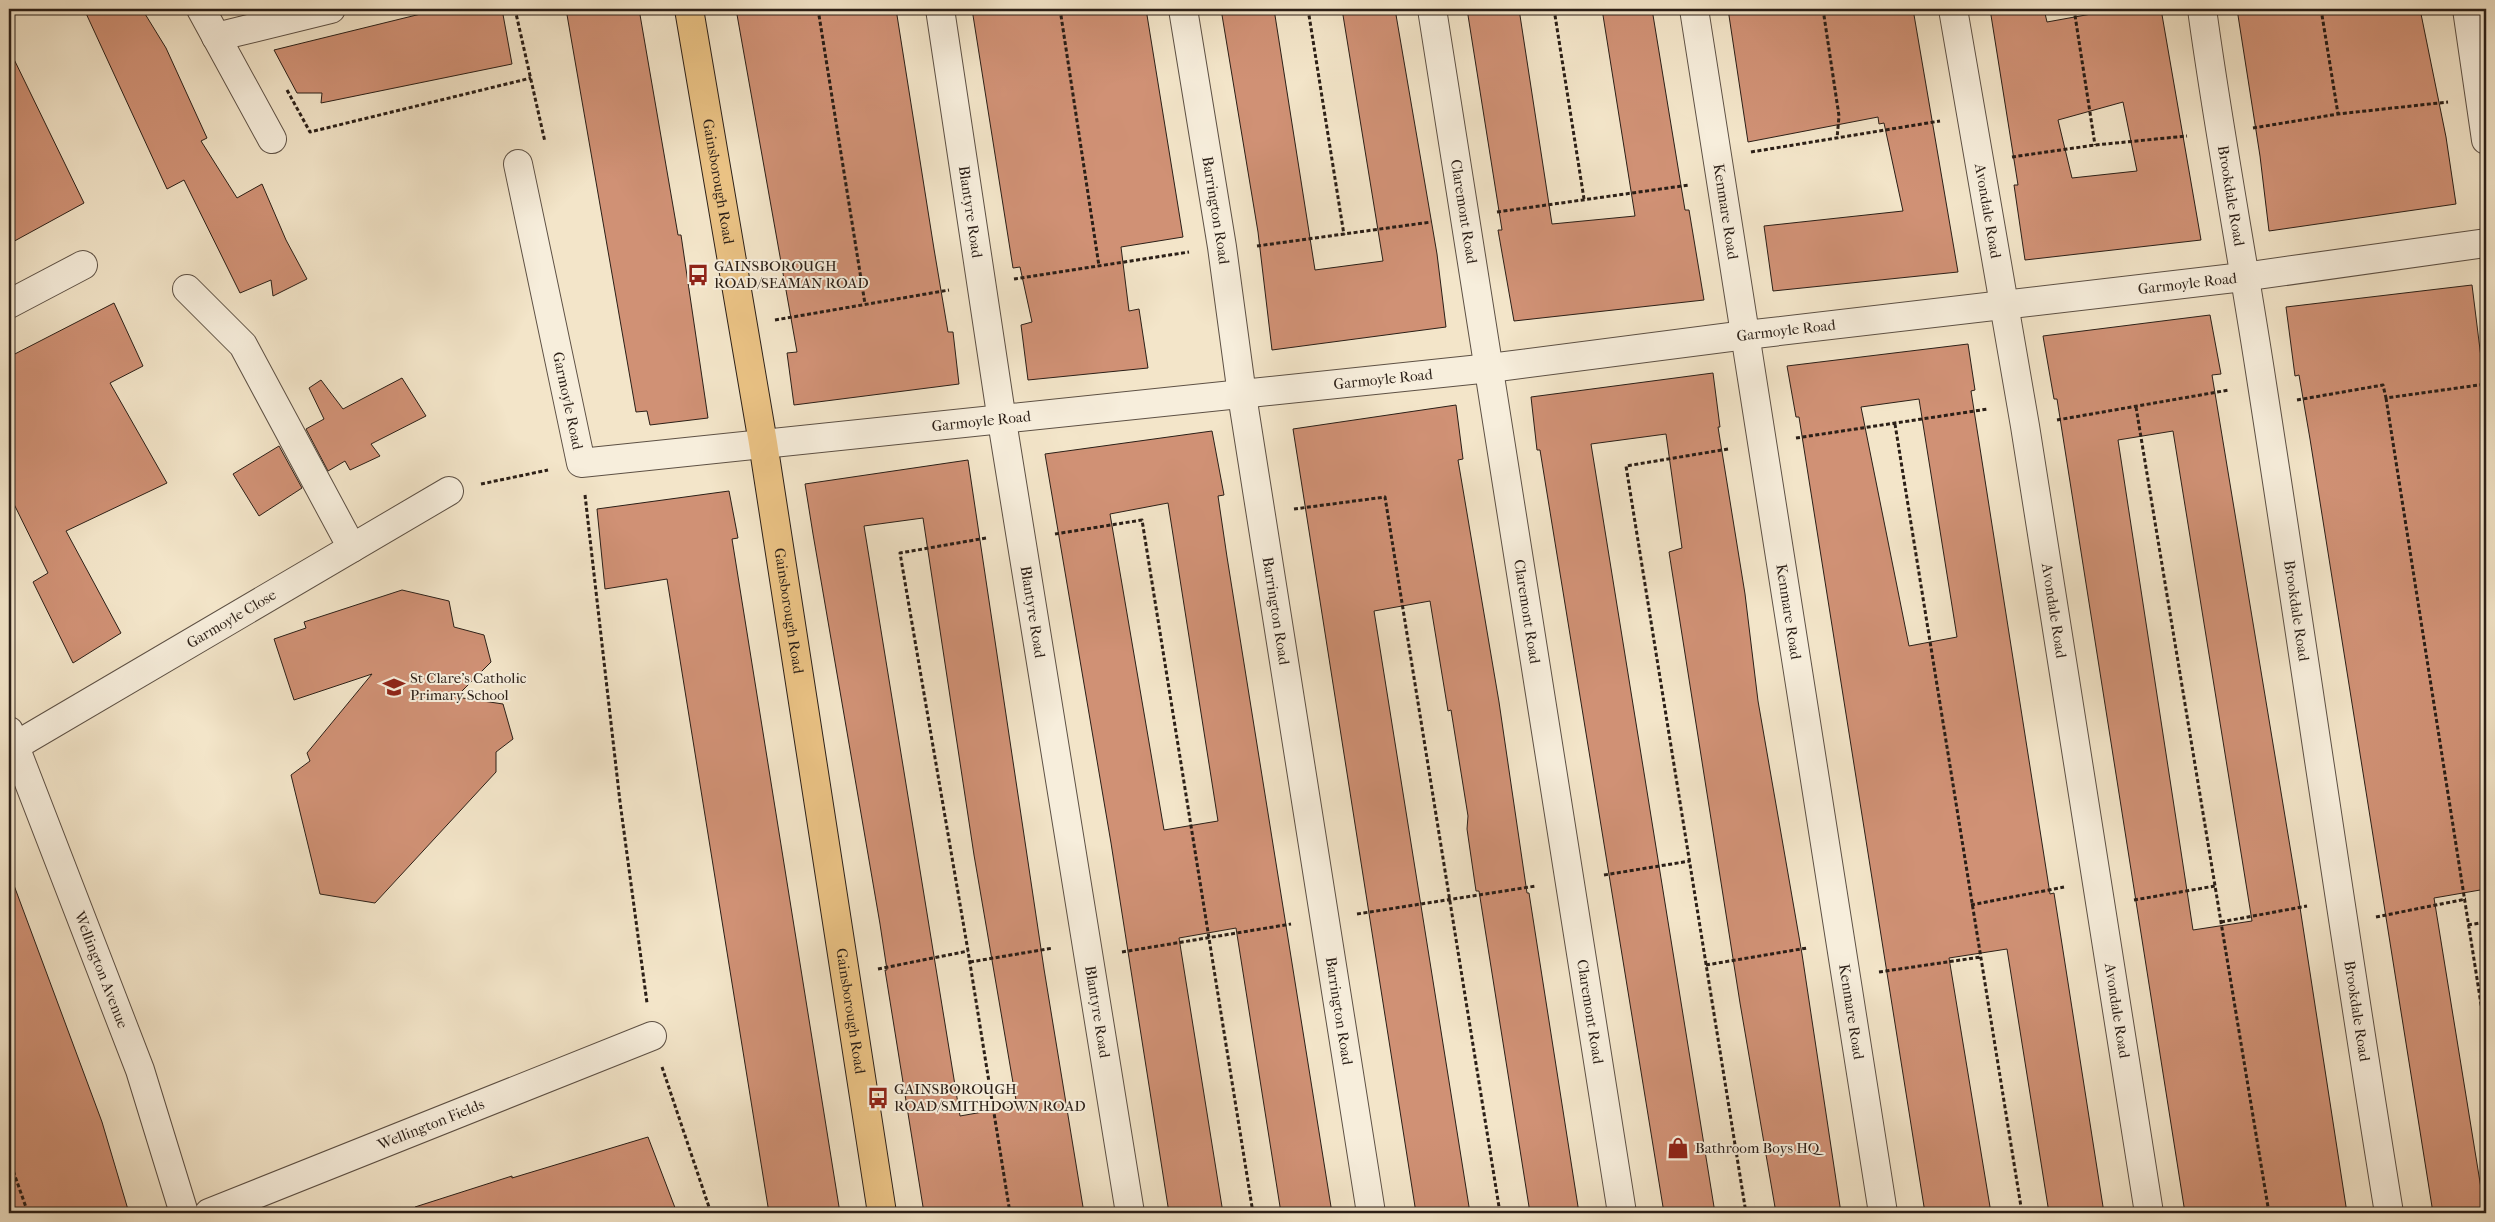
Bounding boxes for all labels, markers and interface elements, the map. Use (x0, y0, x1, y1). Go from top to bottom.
street label: Gainsborough Road (699, 117, 738, 246)
street label: Brookdale Road (2214, 144, 2249, 248)
street label: Barrington Road (1198, 155, 1233, 266)
street label: Claremont Road (1447, 158, 1481, 266)
street label: Avondale Road (1971, 161, 2005, 261)
street label: Kenmare Road (1709, 162, 1742, 261)
street label: Blantyre Road (955, 164, 986, 260)
place label: GAINSBOROUGH ROAD/SEAMAN ROAD (714, 257, 869, 292)
bus stop icon: GAINSBOROUGH ROAD/SEAMAN ROAD (685, 262, 711, 288)
street label: Garmoyle Road (2137, 269, 2239, 298)
street label: Garmoyle Road (1736, 316, 1837, 345)
street label: Garmoyle Road (549, 350, 587, 452)
street label: Garmoyle Road (1333, 365, 1434, 393)
street label: Garmoyle Road (931, 407, 1033, 435)
street label: Gainsborough Road (770, 547, 808, 676)
street label: Barrington Road (1259, 556, 1294, 667)
street label: Claremont Road (1510, 558, 1544, 666)
street label: Brookdale Road (2280, 559, 2313, 663)
street label: Avondale Road (2038, 561, 2071, 660)
street label: Kenmare Road (1772, 563, 1805, 662)
street label: Blantyre Road (1017, 564, 1049, 660)
street label: Garmoyle Close (183, 585, 280, 652)
place label: St Clare's Catholic Primary School (410, 669, 527, 704)
school or university icon: St Clare's Catholic Primary School (381, 674, 407, 700)
street label: Wellington Avenue (70, 908, 132, 1031)
street label: Gainsborough Road (832, 947, 869, 1076)
street label: Barrington Road (1322, 956, 1357, 1067)
street label: Claremont Road (1573, 958, 1607, 1066)
street label: Brookdale Road (2340, 959, 2374, 1064)
street label: Avondale Road (2101, 961, 2134, 1060)
street label: Kenmare Road (1835, 963, 1868, 1062)
street label: Blantyre Road (1081, 964, 1114, 1060)
place label: GAINSBOROUGH ROAD/SMITHDOWN ROAD (894, 1080, 1086, 1115)
bus stop icon: GAINSBOROUGH ROAD/SMITHDOWN ROAD (865, 1085, 891, 1111)
street label: Wellington Fields (374, 1095, 487, 1154)
shop icon: Bathroom Boys HQ (1665, 1135, 1691, 1161)
place label: Bathroom Boys HQ (1695, 1139, 1825, 1157)

